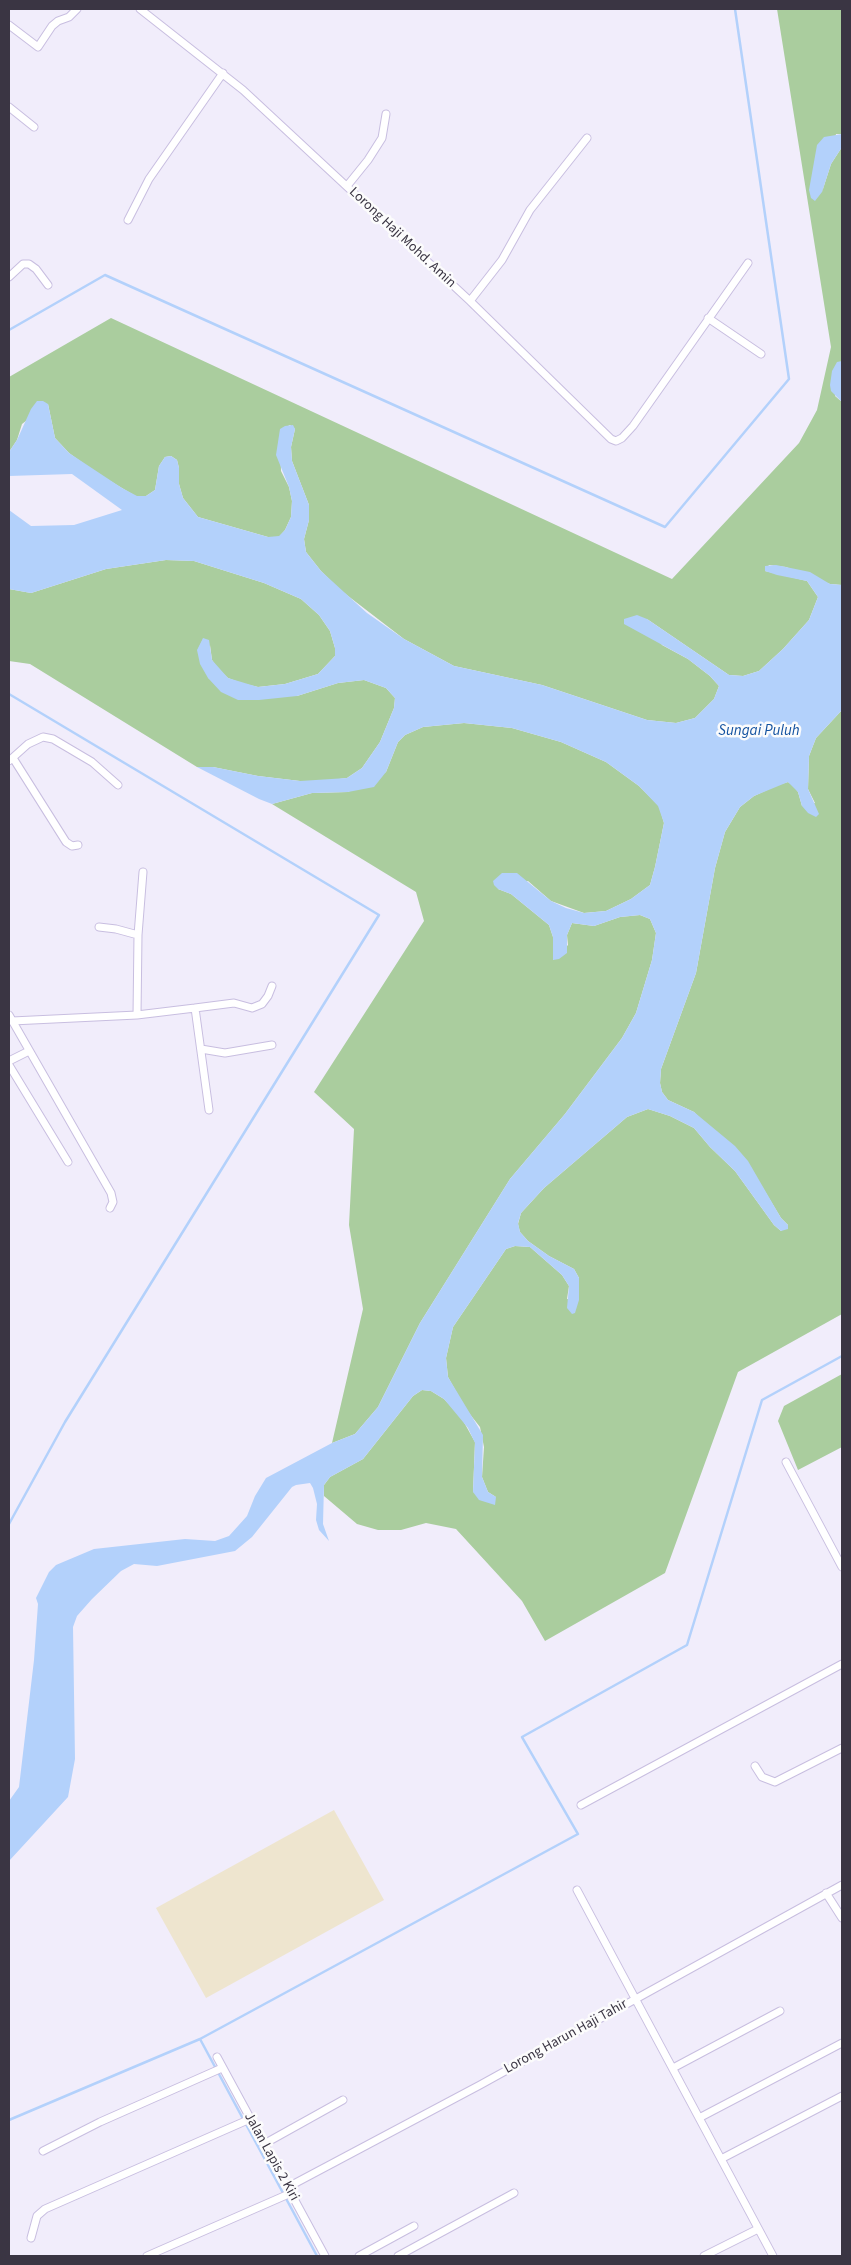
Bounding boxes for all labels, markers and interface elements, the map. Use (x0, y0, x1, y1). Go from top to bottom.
street label: Lorong Haji Mohd. Amin (345, 184, 459, 292)
water label: Sungai Puluh (718, 723, 800, 741)
street label: Lorong Harun Haji Tahir (501, 1996, 631, 2078)
street label: Jalan Lapis 2 Kiri (240, 2110, 302, 2204)

